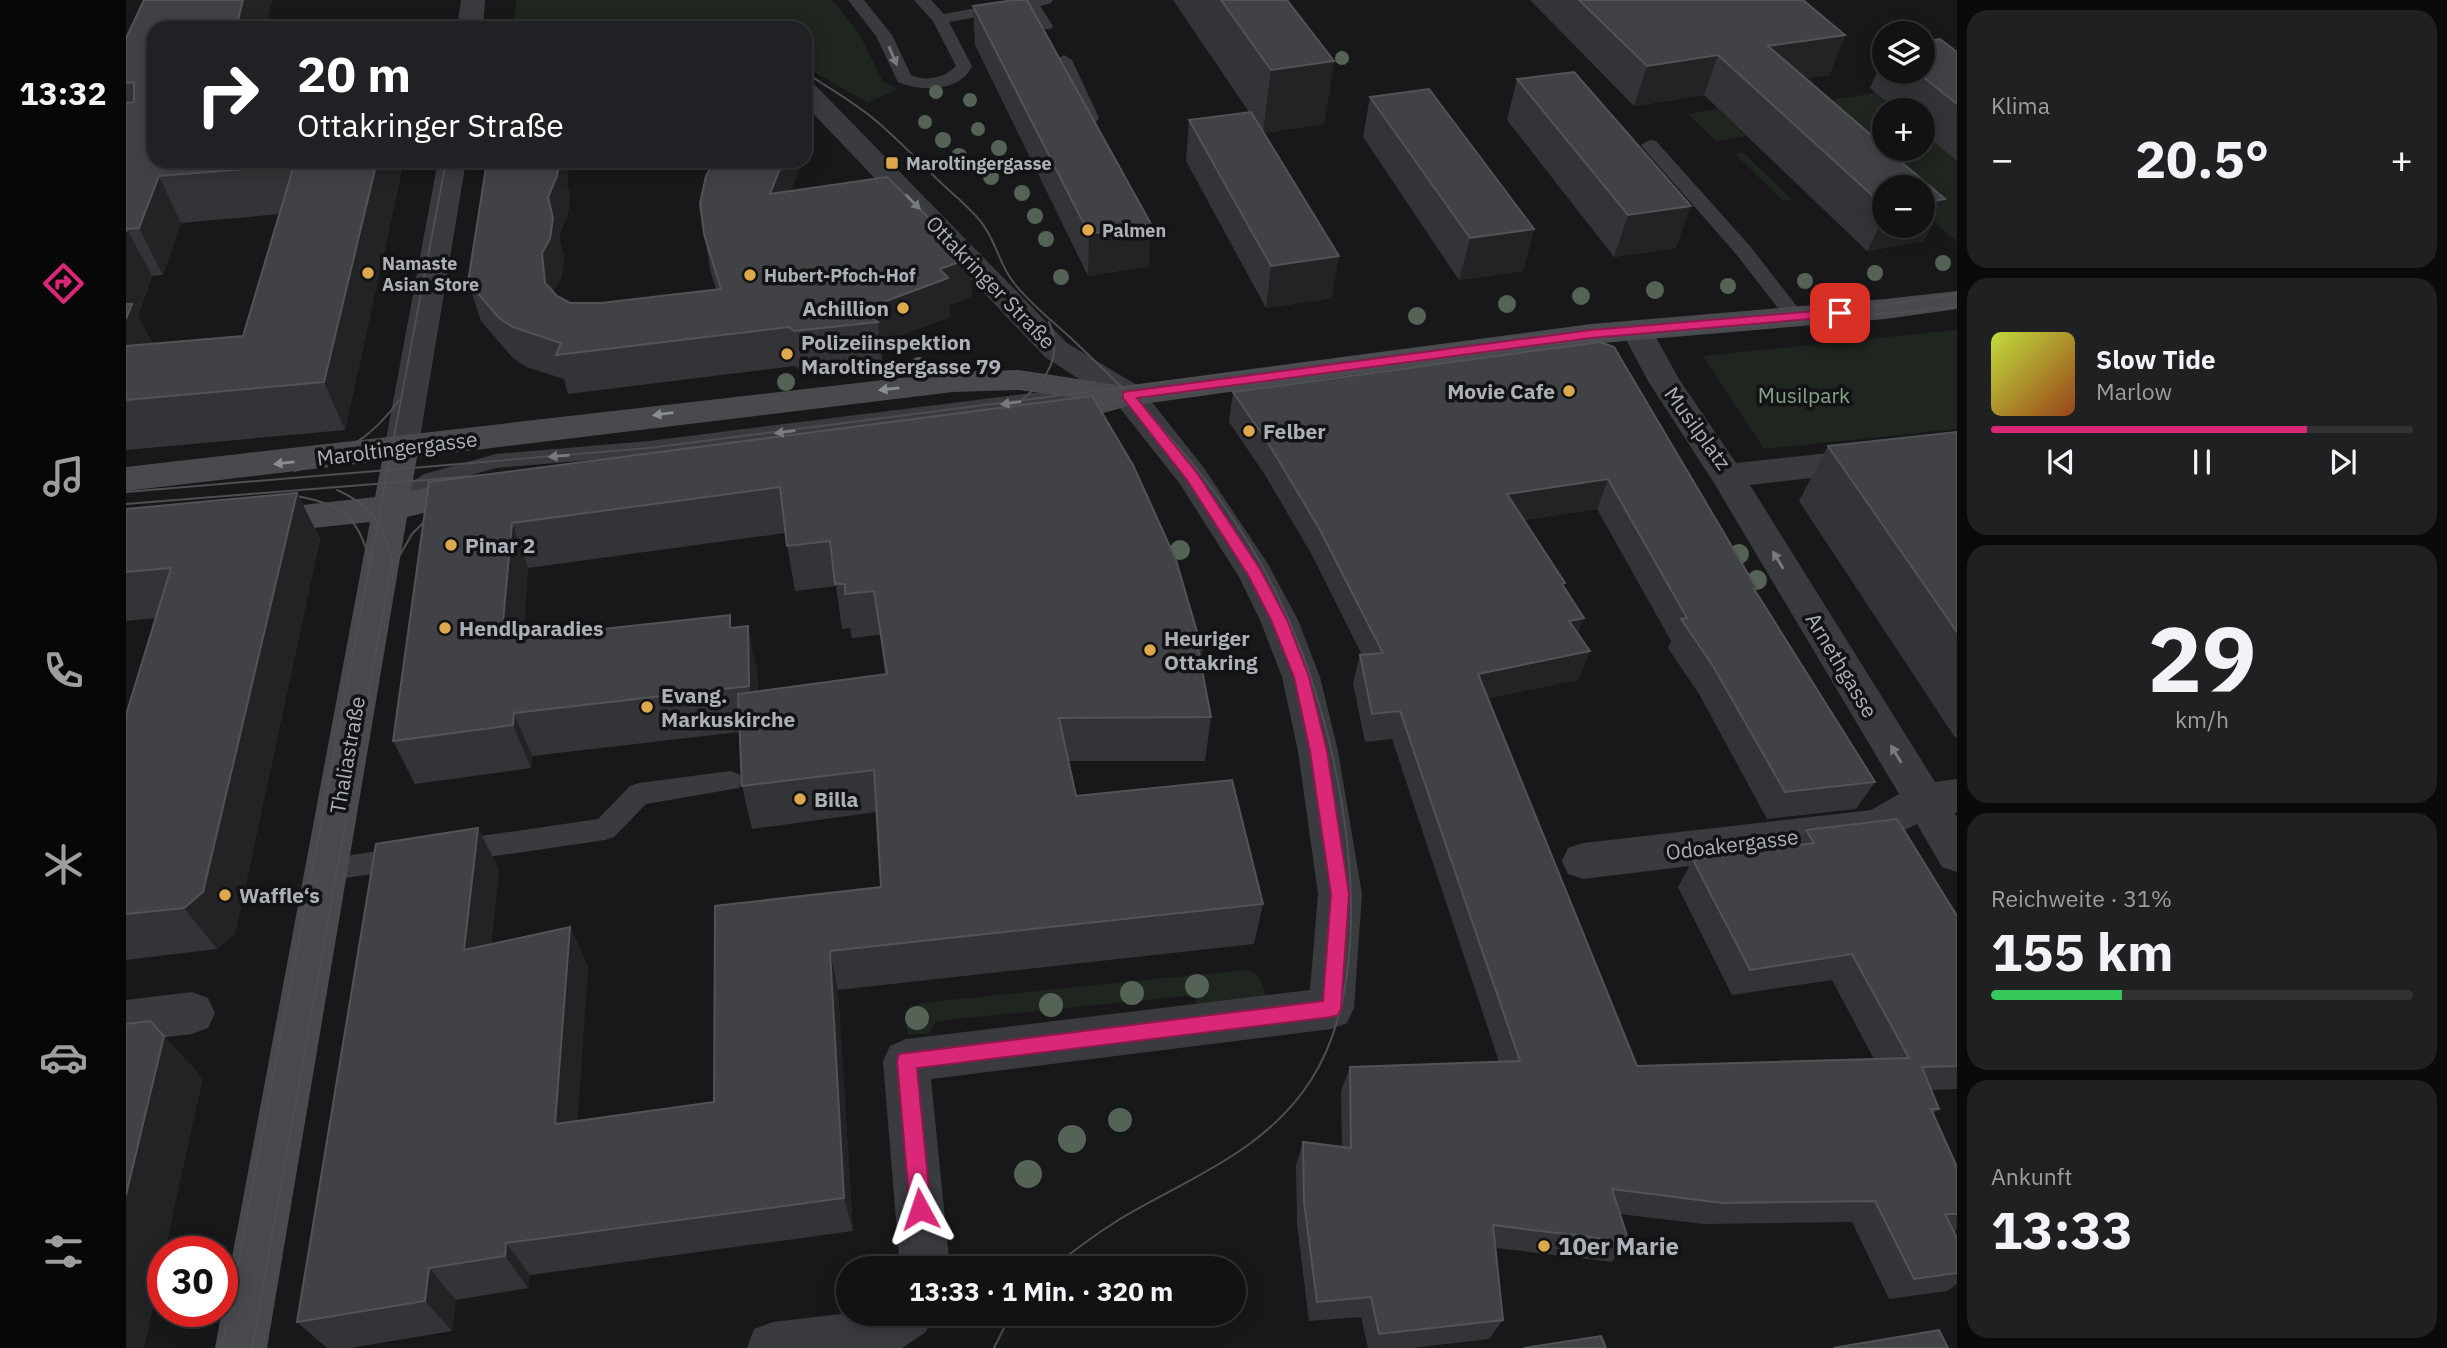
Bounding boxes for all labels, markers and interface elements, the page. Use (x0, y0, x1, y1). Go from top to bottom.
map controls (1872, 21, 1935, 238)
button: layers (1872, 21, 1935, 84)
text: 20 m (297, 42, 411, 105)
one-way arrow (888, 46, 899, 67)
icon: right (182, 49, 273, 140)
text: 13:32 (19, 72, 107, 114)
text: Klima (1991, 90, 2050, 120)
button: + (1872, 98, 1935, 161)
text: Ottakringer Straße (297, 104, 564, 146)
text: 20.5° (2135, 125, 2269, 192)
text: − (1991, 134, 2014, 183)
text: + (2390, 134, 2413, 183)
place label: Maroltingergasse (906, 152, 1052, 175)
marker: Maroltingergasse (884, 155, 900, 171)
button: − (1872, 175, 1935, 238)
one-way arrow (904, 193, 921, 210)
street label: Ottakringer Straße (920, 209, 1062, 355)
place label: Palmen (1102, 219, 1166, 242)
marker: Palmen (1080, 222, 1096, 238)
place label: Namaste Asian Store (382, 252, 479, 296)
icon: directions (39, 259, 88, 308)
place label: Hubert-Pfoch-Hof (764, 264, 916, 287)
marker: Namaste Asian Store (360, 265, 376, 281)
marker: Hubert-Pfoch-Hof (742, 267, 758, 283)
pin (1810, 283, 1870, 343)
place label: Achillion (802, 294, 889, 322)
icon: arrive (1821, 294, 1859, 332)
marker: Achillion (895, 300, 911, 316)
place label: Polizeiinspektion Maroltingergasse 79 (801, 328, 1001, 380)
text: Slow Tide (2096, 342, 2216, 376)
marker: Polizeiinspektion Maroltingergasse 79 (779, 346, 795, 362)
text: Marlow (2096, 376, 2172, 406)
place label: Movie Cafe (1447, 377, 1555, 405)
street label: Musilplatz (1658, 381, 1738, 475)
park label: Musilpark (1758, 381, 1850, 409)
one-way arrow (878, 383, 900, 394)
marker: Movie Cafe (1561, 383, 1577, 399)
one-way arrow (1000, 397, 1022, 408)
one-way arrow (652, 408, 674, 419)
place label: Felber (1263, 417, 1326, 445)
marker: Felber (1241, 423, 1257, 439)
street label: Maroltingergasse (315, 424, 479, 472)
one-way arrow (774, 426, 796, 437)
icon: previous (2042, 443, 2080, 481)
icon: pause (2183, 443, 2221, 481)
icon: next (2324, 443, 2362, 481)
one-way arrow (548, 451, 570, 462)
icon: music (39, 452, 88, 501)
one-way arrow (273, 457, 295, 468)
place label: Pinar 2 (465, 531, 535, 559)
marker: Pinar 2 (443, 537, 459, 553)
one-way arrow (1772, 550, 1784, 569)
text: 29 (2147, 599, 2257, 717)
street label: Arnethgasse (1800, 607, 1884, 723)
place label: Hendlparadies (459, 614, 604, 642)
marker: Hendlparadies (437, 620, 453, 636)
place label: Heuriger Ottakring (1164, 624, 1258, 676)
marker: Heuriger Ottakring (1142, 642, 1158, 658)
icon: phone (39, 646, 88, 695)
place label: Evang. Markuskirche (661, 681, 796, 733)
street label: Thaliastraße (323, 694, 371, 816)
marker: Evang. Markuskirche (639, 699, 655, 715)
text: km/h (2175, 704, 2229, 734)
one-way arrow (1889, 745, 1902, 764)
place label: Billa (814, 785, 859, 813)
marker: Billa (792, 791, 808, 807)
street label: Odoakergasse (1664, 822, 1800, 866)
icon: climate (39, 840, 88, 889)
place label: Waffle‘s (239, 881, 320, 909)
text: Reichweite · 31% (1991, 883, 2172, 913)
marker: Waffle‘s (217, 887, 233, 903)
text: 155 km (1991, 918, 2173, 985)
icon: car (39, 1033, 88, 1082)
text: Ankunft (1991, 1161, 2072, 1191)
position arrow (883, 1172, 957, 1246)
text: 13:33 (1991, 1196, 2133, 1263)
icon: filters (39, 1227, 88, 1276)
place label: 10er Marie (1558, 1230, 1679, 1262)
speed limit sign: 30 (147, 1236, 238, 1327)
marker: 10er Marie (1536, 1238, 1552, 1254)
text: 13:33 · 1 Min. · 320 m (909, 1274, 1173, 1308)

